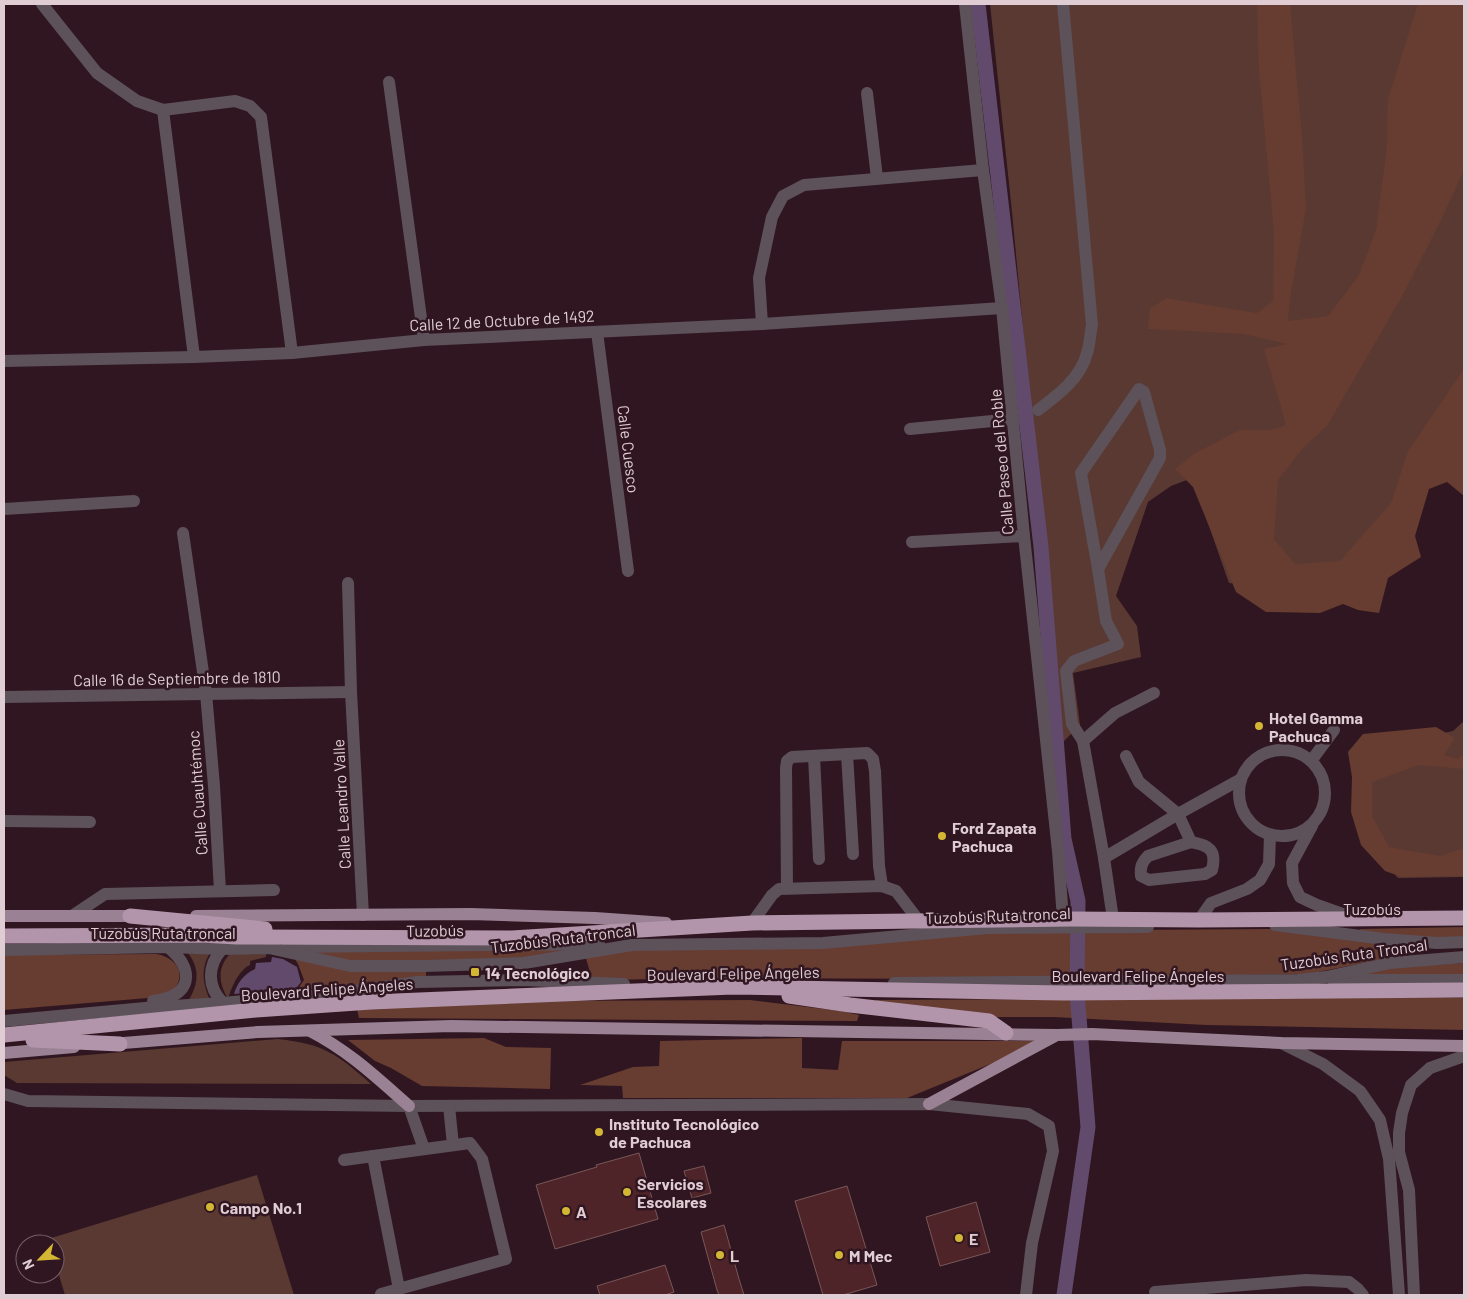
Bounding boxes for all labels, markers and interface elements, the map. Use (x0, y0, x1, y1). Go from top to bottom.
street label: Calle 12 de Octubre de 1492 (409, 306, 595, 334)
street label: Calle Paseo del Roble (985, 388, 1017, 536)
street label: Calle Cuesco (614, 404, 644, 494)
street label: Calle 16 de Septiembre de 1810 (73, 667, 281, 689)
place label: Hotel Gamma Pachuca (1269, 708, 1363, 745)
marker: Hotel Gamma Pachuca (1253, 720, 1265, 732)
street label: Calle Cuauhtémoc (183, 730, 211, 856)
street label: Calle Leandro Valle (328, 738, 354, 870)
place label: Ford Zapata Pachuca (952, 818, 1036, 855)
marker: Ford Zapata Pachuca (936, 830, 948, 842)
street label: Tuzobús (1343, 899, 1401, 918)
street label: Tuzobús Ruta troncal (925, 903, 1071, 927)
street label: Tuzobús (406, 920, 464, 940)
street label: Tuzobús Ruta troncal (490, 920, 636, 956)
street label: Tuzobús Ruta troncal (90, 923, 236, 942)
street label: Tuzobús Ruta Troncal (1279, 934, 1429, 974)
street label: Boulevard Felipe Ángeles (646, 962, 820, 984)
place label: 14 Tecnológico (485, 963, 590, 982)
marker: 14 Tecnológico (469, 966, 481, 978)
street label: Boulevard Felipe Ángeles (1052, 966, 1224, 985)
street label: Boulevard Felipe Ángeles (240, 973, 414, 1005)
place label: Instituto Tecnológico de Pachuca (609, 1114, 759, 1151)
marker: Instituto Tecnológico de Pachuca (593, 1126, 605, 1138)
place label: Servicios Escolares (637, 1174, 707, 1211)
marker: Servicios Escolares (621, 1186, 633, 1198)
place label: Campo No.1 (220, 1198, 302, 1217)
marker: Campo No.1 (204, 1201, 216, 1213)
place label: A (576, 1202, 587, 1221)
marker: A (560, 1205, 572, 1217)
place label: E (969, 1229, 978, 1248)
marker: E (953, 1232, 965, 1244)
north arrow (15, 1234, 65, 1284)
place label: L (730, 1246, 739, 1265)
place label: M Mec (849, 1246, 893, 1265)
marker: L (714, 1249, 726, 1261)
marker: M Mec (833, 1249, 845, 1261)
text: N (18, 1257, 37, 1273)

